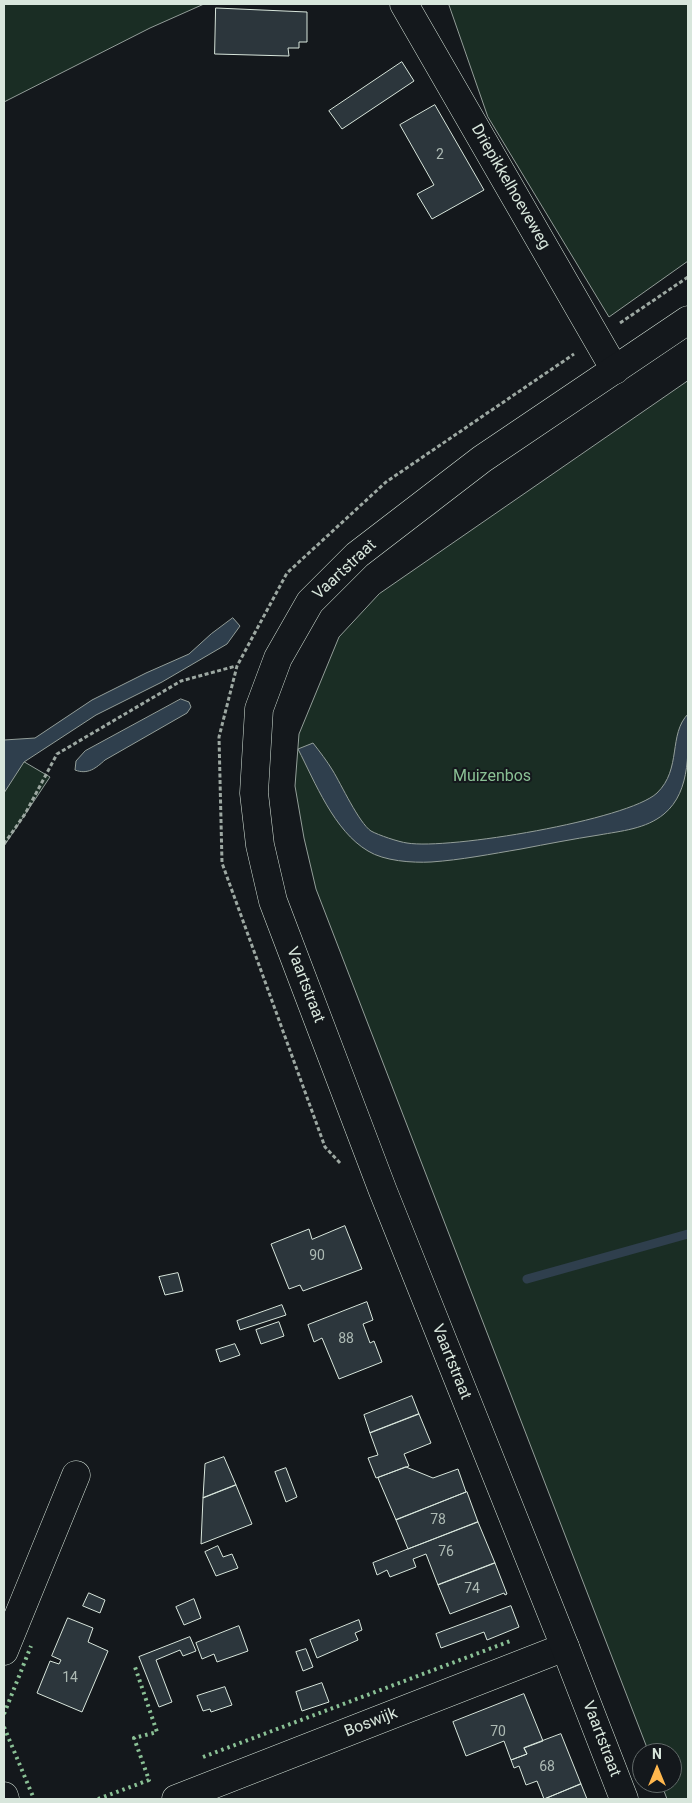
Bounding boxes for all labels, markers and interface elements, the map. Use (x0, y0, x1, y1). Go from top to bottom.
street label: Driepikkelhoeveweg (466, 121, 554, 253)
house number: 2 (436, 147, 444, 163)
street label: Vaartstraat (309, 536, 381, 604)
park label: Muizenbos (453, 767, 531, 787)
street label: Vaartstraat (282, 944, 328, 1026)
house number: 90 (309, 1248, 325, 1264)
street label: Vaartstraat (427, 1322, 475, 1402)
house number: 88 (338, 1331, 354, 1347)
house number: 78 (430, 1512, 446, 1528)
house number: 76 (438, 1544, 454, 1560)
house number: 74 (464, 1581, 480, 1597)
house number: 14 (62, 1670, 78, 1686)
street label: Vaartstraat (578, 1698, 624, 1780)
street label: Boswijk (342, 1704, 400, 1742)
house number: 70 (490, 1724, 506, 1740)
north arrow (632, 1743, 682, 1793)
text: N (652, 1746, 662, 1762)
house number: 68 (539, 1759, 555, 1775)

